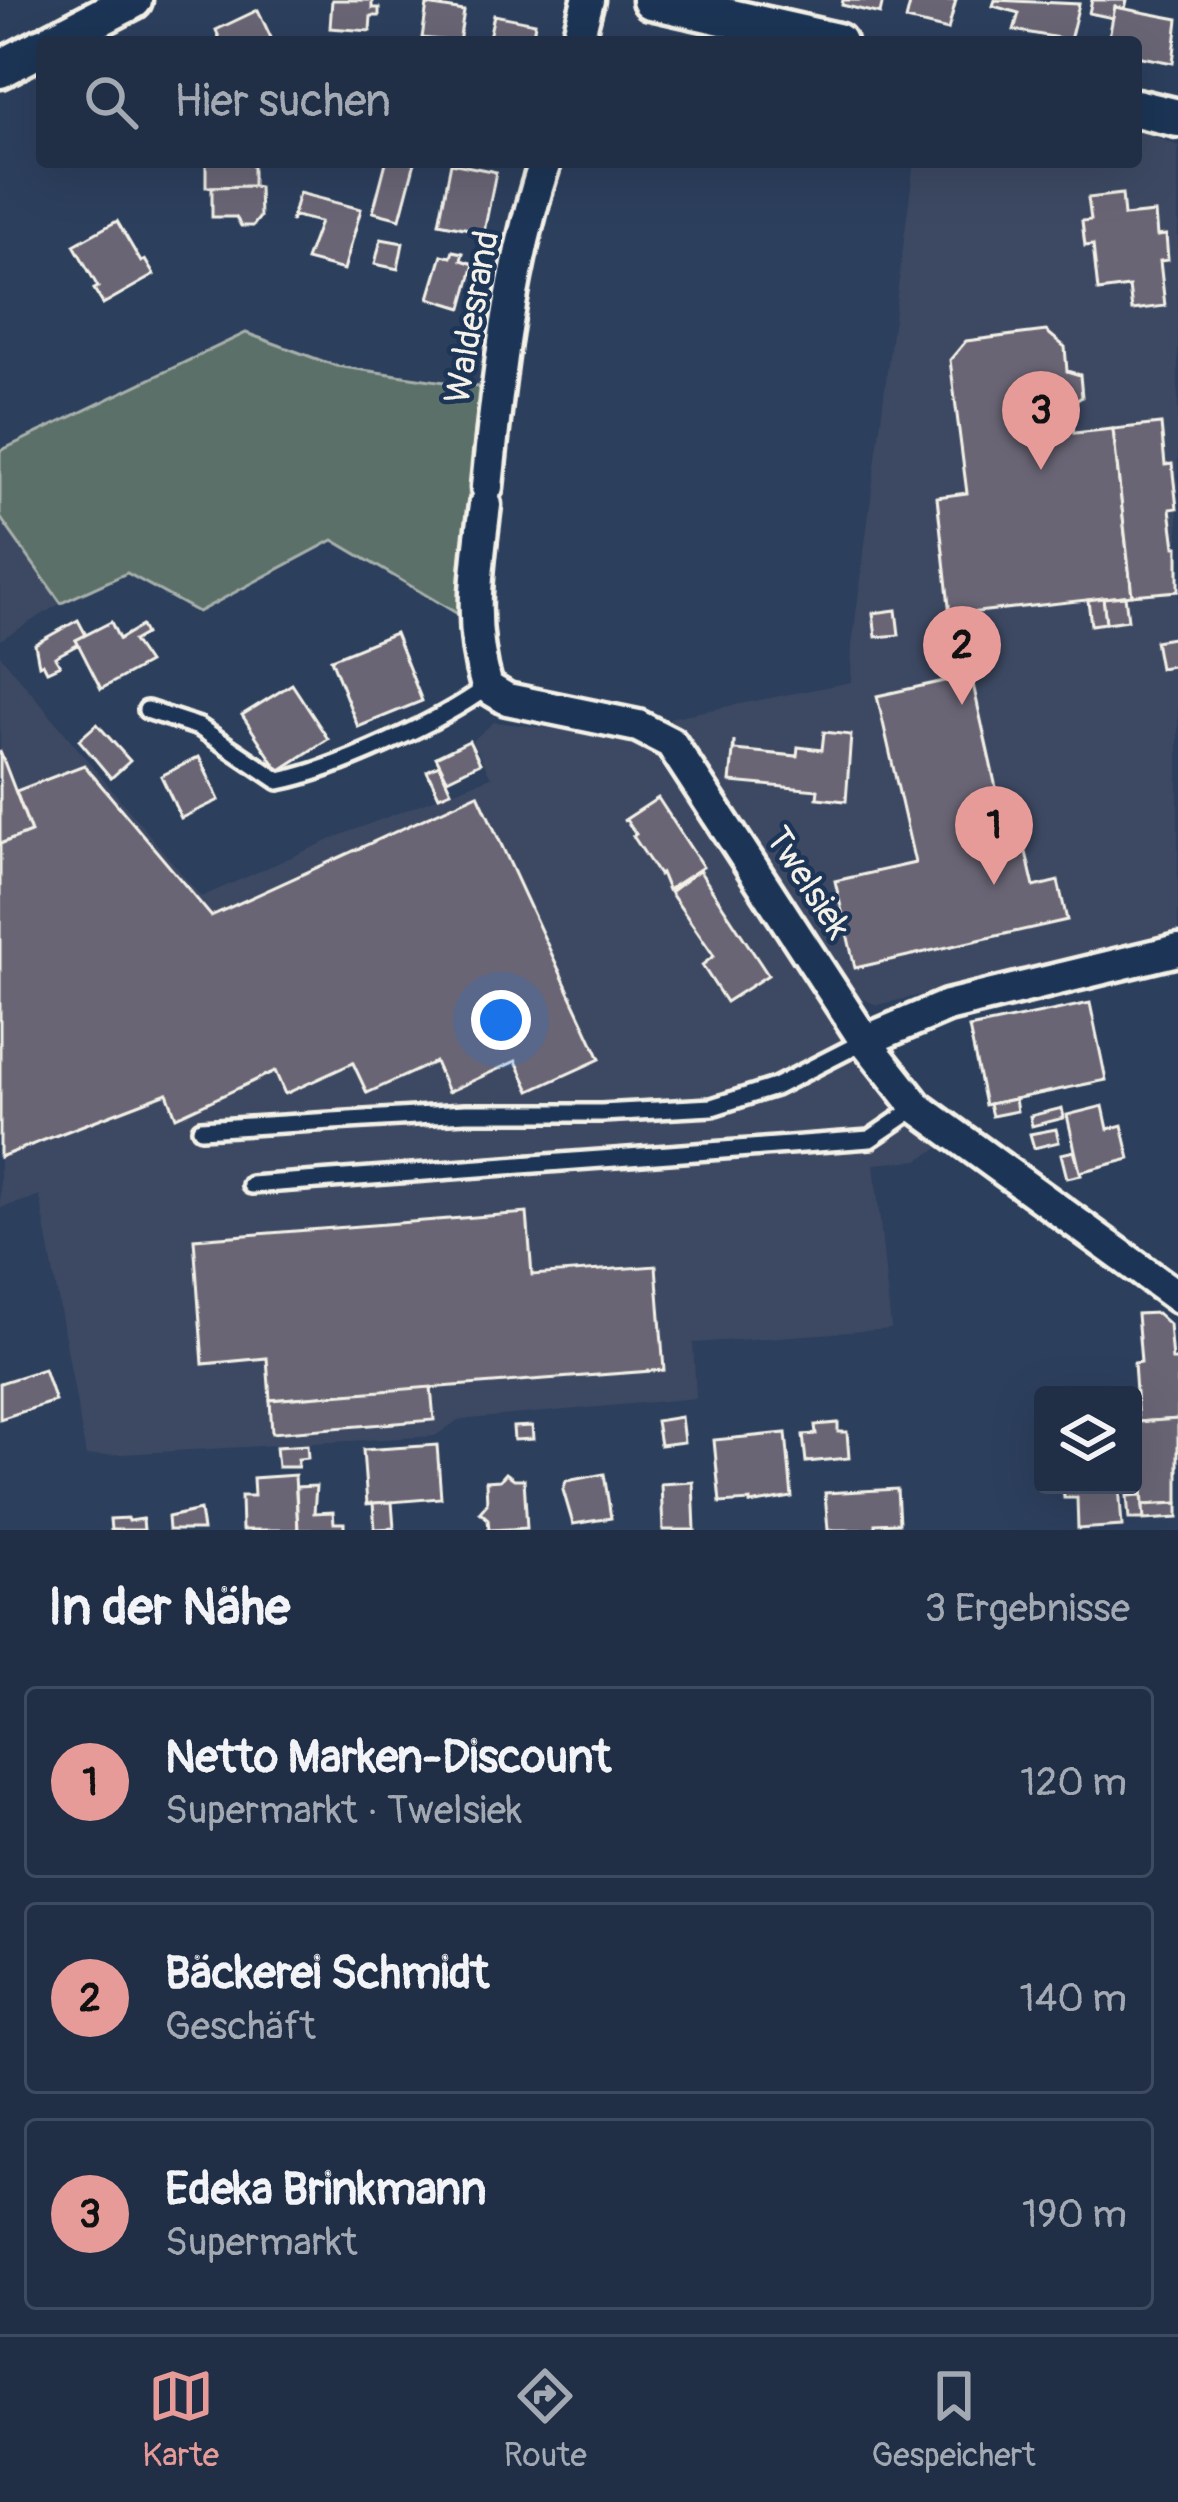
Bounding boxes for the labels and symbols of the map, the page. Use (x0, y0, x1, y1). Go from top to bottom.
street label: Waldesrand (435, 227, 509, 407)
pin: 3 (1002, 371, 1080, 470)
pin: 2 (923, 606, 1001, 705)
pin: 1 (955, 786, 1033, 885)
street label: Twelsiek (755, 818, 861, 948)
your location (471, 990, 531, 1050)

